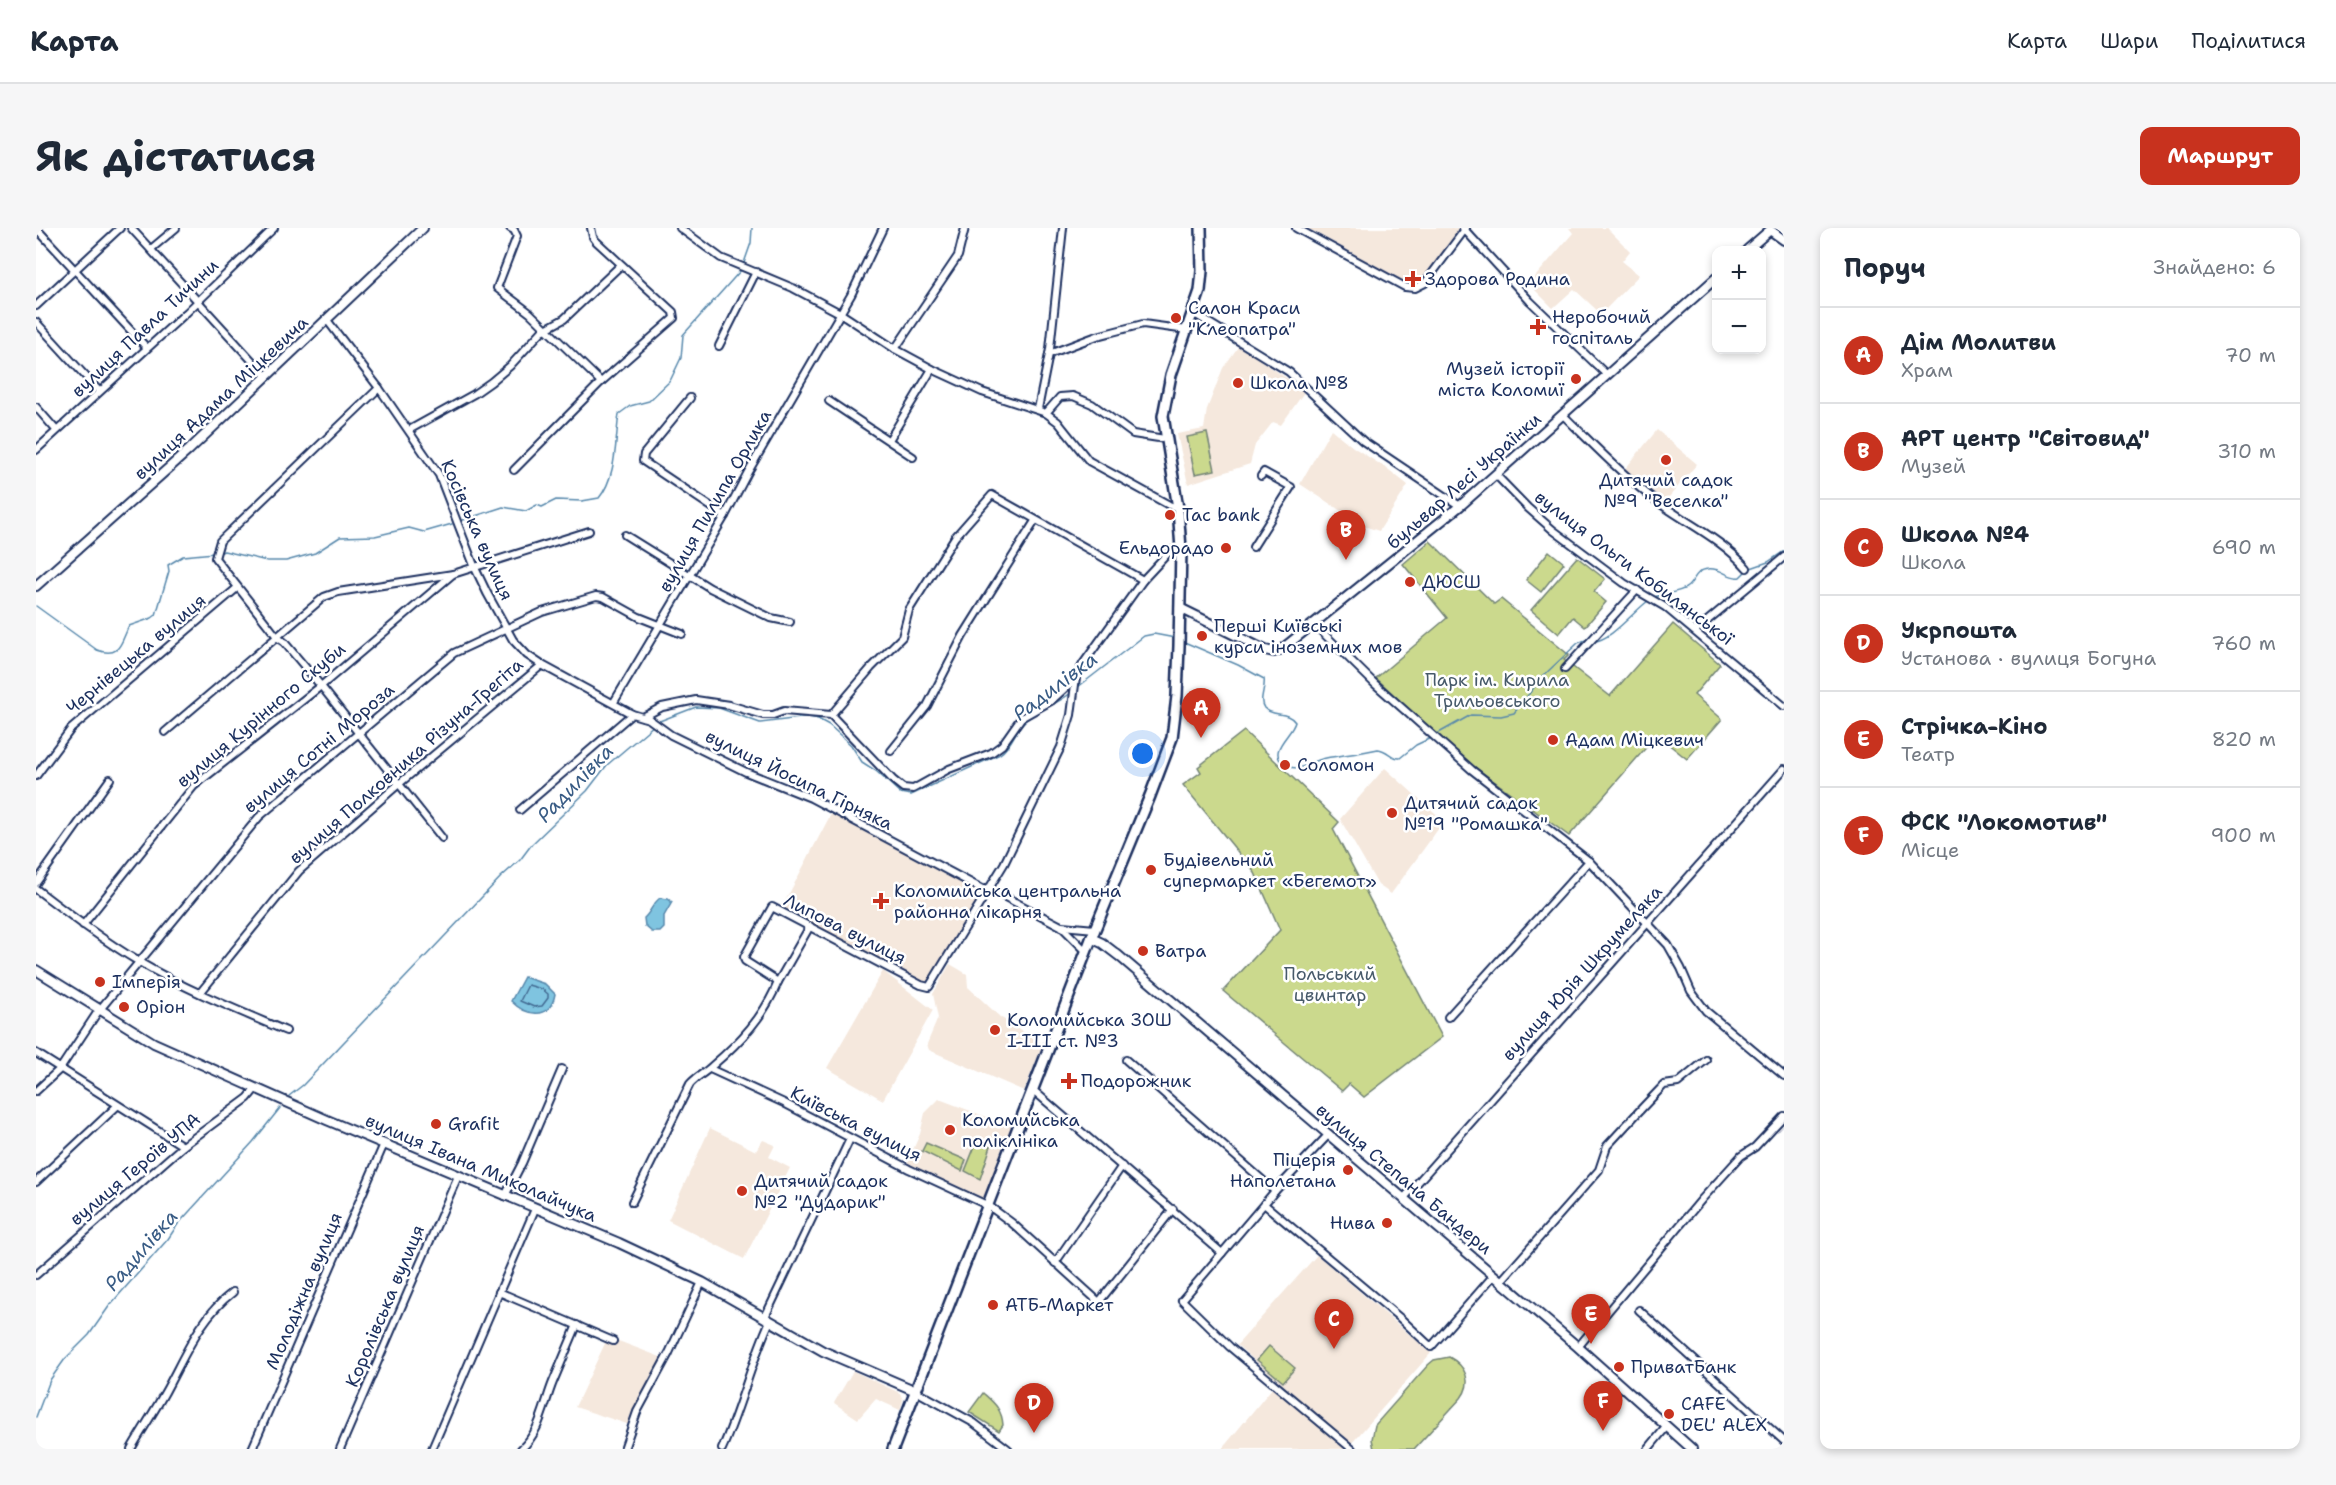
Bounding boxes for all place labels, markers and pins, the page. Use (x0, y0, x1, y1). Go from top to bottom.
place label: Здорова Родина (1425, 267, 1570, 291)
marker: Здорова Родина (1406, 272, 1420, 286)
place label: Салон Краси "Клеопатра" (1188, 296, 1301, 341)
place label: Неробочий госпіталь (1552, 305, 1651, 350)
marker: Салон Краси "Клеопатра" (1169, 311, 1183, 325)
marker: Неробочий госпіталь (1529, 318, 1547, 336)
place label: Музей історії міста Коломиї (1438, 357, 1565, 402)
place label: Школа №8 (1250, 371, 1349, 395)
marker: Музей історії міста Коломиї (1569, 372, 1583, 386)
marker: Школа №8 (1231, 376, 1245, 390)
marker: Дитячий садок №9 "Веселка" (1659, 453, 1673, 467)
place label: Дитячий садок №9 "Веселка" (1599, 468, 1733, 513)
place label: Tac bank (1182, 503, 1260, 527)
marker: Tac bank (1163, 508, 1177, 522)
pin: B (1326, 510, 1366, 560)
place label: Ельдорадо (1119, 536, 1214, 560)
marker: Ельдорадо (1219, 541, 1233, 555)
place label: ДЮСШ (1422, 570, 1481, 594)
marker: ДЮСШ (1403, 575, 1417, 589)
place label: Перші Київські курси іноземних мов (1214, 614, 1402, 659)
marker: Перші Київські курси іноземних мов (1195, 629, 1209, 643)
pin: A (1182, 688, 1220, 738)
place label: Адам Міцкевич (1565, 728, 1704, 752)
marker: Адам Міцкевич (1546, 733, 1560, 747)
place label: Соломон (1297, 753, 1374, 777)
marker: Соломон (1278, 758, 1292, 772)
place label: Дитячий садок №19 "Ромашка" (1404, 791, 1548, 836)
marker: Дитячий садок №19 "Ромашка" (1385, 806, 1399, 820)
place label: Будівельний супермаркет «Бегемот» (1163, 848, 1377, 893)
marker: Будівельний супермаркет «Бегемот» (1144, 863, 1158, 877)
place label: Коломийська центральна районна лікарня (894, 879, 1121, 924)
marker: Коломийська центральна районна лікарня (872, 892, 890, 910)
place label: Ватра (1155, 939, 1206, 963)
marker: Ватра (1136, 944, 1150, 958)
place label: Імперія (112, 970, 181, 994)
marker: Імперія (93, 975, 107, 989)
place label: Оріон (136, 995, 185, 1019)
marker: Оріон (117, 1000, 131, 1014)
place label: Коломийська ЗОШ І-ІІІ ст. №3 (1007, 1008, 1172, 1053)
marker: Коломийська ЗОШ І-ІІІ ст. №3 (988, 1023, 1002, 1037)
place label: Подорожник (1081, 1069, 1192, 1093)
marker: Подорожник (1062, 1074, 1076, 1088)
place label: Коломийська поліклініка (962, 1108, 1080, 1153)
place label: Grafit (448, 1112, 500, 1136)
marker: Grafit (429, 1117, 443, 1131)
marker: Коломийська поліклініка (943, 1123, 957, 1137)
place label: Піцерія Наполетана (1230, 1148, 1336, 1193)
marker: Піцерія Наполетана (1341, 1163, 1355, 1177)
place label: Дитячий садок №2 "Дударик" (754, 1169, 888, 1214)
marker: Дитячий садок №2 "Дударик" (735, 1184, 749, 1198)
place label: Нива (1330, 1211, 1375, 1235)
marker: Нива (1380, 1216, 1394, 1230)
place label: АТБ-Маркет (1005, 1293, 1114, 1317)
pin: E (1572, 1294, 1610, 1344)
marker: АТБ-Маркет (986, 1298, 1000, 1312)
pin: C (1314, 1300, 1354, 1349)
place label: ПриватБанк (1631, 1355, 1737, 1379)
marker: ПриватБанк (1612, 1360, 1626, 1374)
pin: F (1584, 1382, 1622, 1431)
pin: D (1014, 1384, 1054, 1433)
place label: CAFE DEL' ALEX (1681, 1392, 1767, 1437)
marker: CAFE DEL' ALEX (1662, 1407, 1676, 1421)

